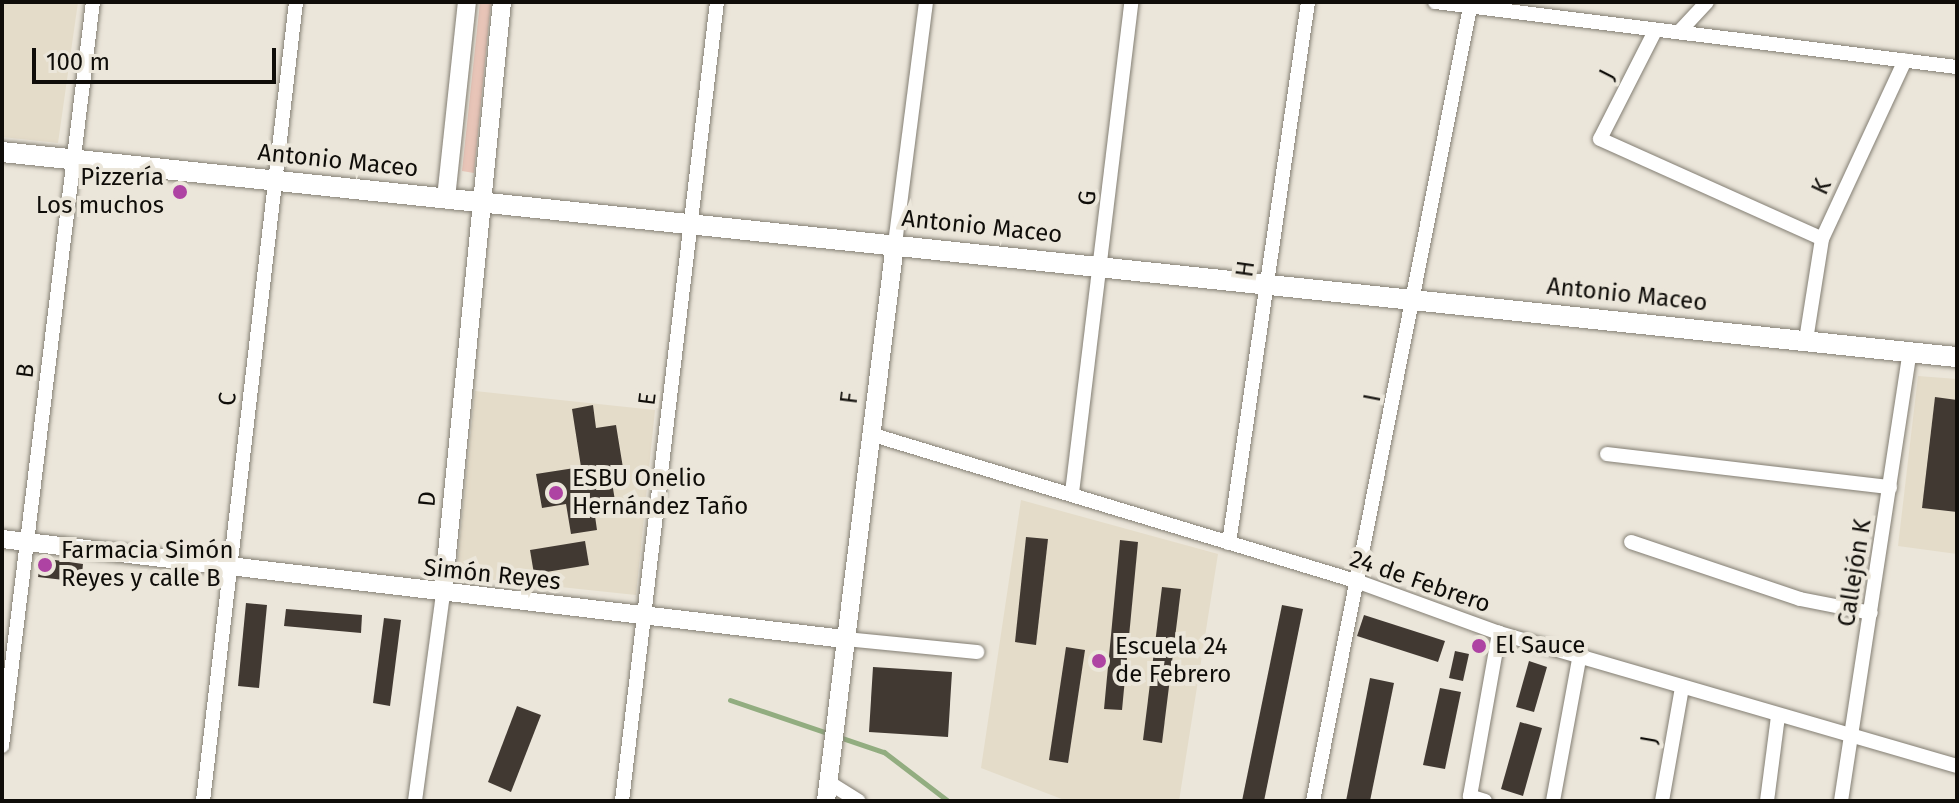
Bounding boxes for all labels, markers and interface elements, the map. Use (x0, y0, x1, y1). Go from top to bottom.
scale bar (36, 32, 280, 82)
text: 100 m (46, 48, 110, 76)
street label: J (1594, 65, 1622, 85)
street label: Antonio Maceo (256, 138, 420, 184)
place label: Pizzería Los muchos (36, 164, 164, 220)
street label: K (1806, 175, 1838, 199)
marker: Pizzería Los muchos (171, 183, 189, 201)
street label: G (1073, 189, 1103, 207)
street label: Antonio Maceo (900, 204, 1064, 250)
street label: H (1231, 259, 1261, 279)
street label: Antonio Maceo (1545, 272, 1709, 318)
street label: B (11, 362, 41, 380)
street label: F (835, 390, 865, 406)
street label: C (213, 391, 243, 407)
street label: E (633, 391, 663, 407)
street label: I (1358, 392, 1388, 404)
place label: ESBU Onelio Hernández Taño (572, 465, 748, 521)
marker: ESBU Onelio Hernández Taño (547, 484, 565, 502)
street label: D (413, 490, 443, 508)
street label: Callejón K (1832, 517, 1878, 629)
place label: Farmacia Simón Reyes y calle B (61, 537, 233, 593)
street label: 24 de Febrero (1346, 545, 1494, 619)
street label: Simón Reyes (422, 553, 562, 597)
marker: Farmacia Simón Reyes y calle B (36, 556, 54, 574)
place label: El Sauce (1495, 632, 1585, 660)
place label: Escuela 24 de Febrero (1115, 633, 1231, 689)
marker: El Sauce (1470, 637, 1488, 655)
marker: Escuela 24 de Febrero (1090, 652, 1108, 670)
street label: J (1635, 734, 1665, 746)

